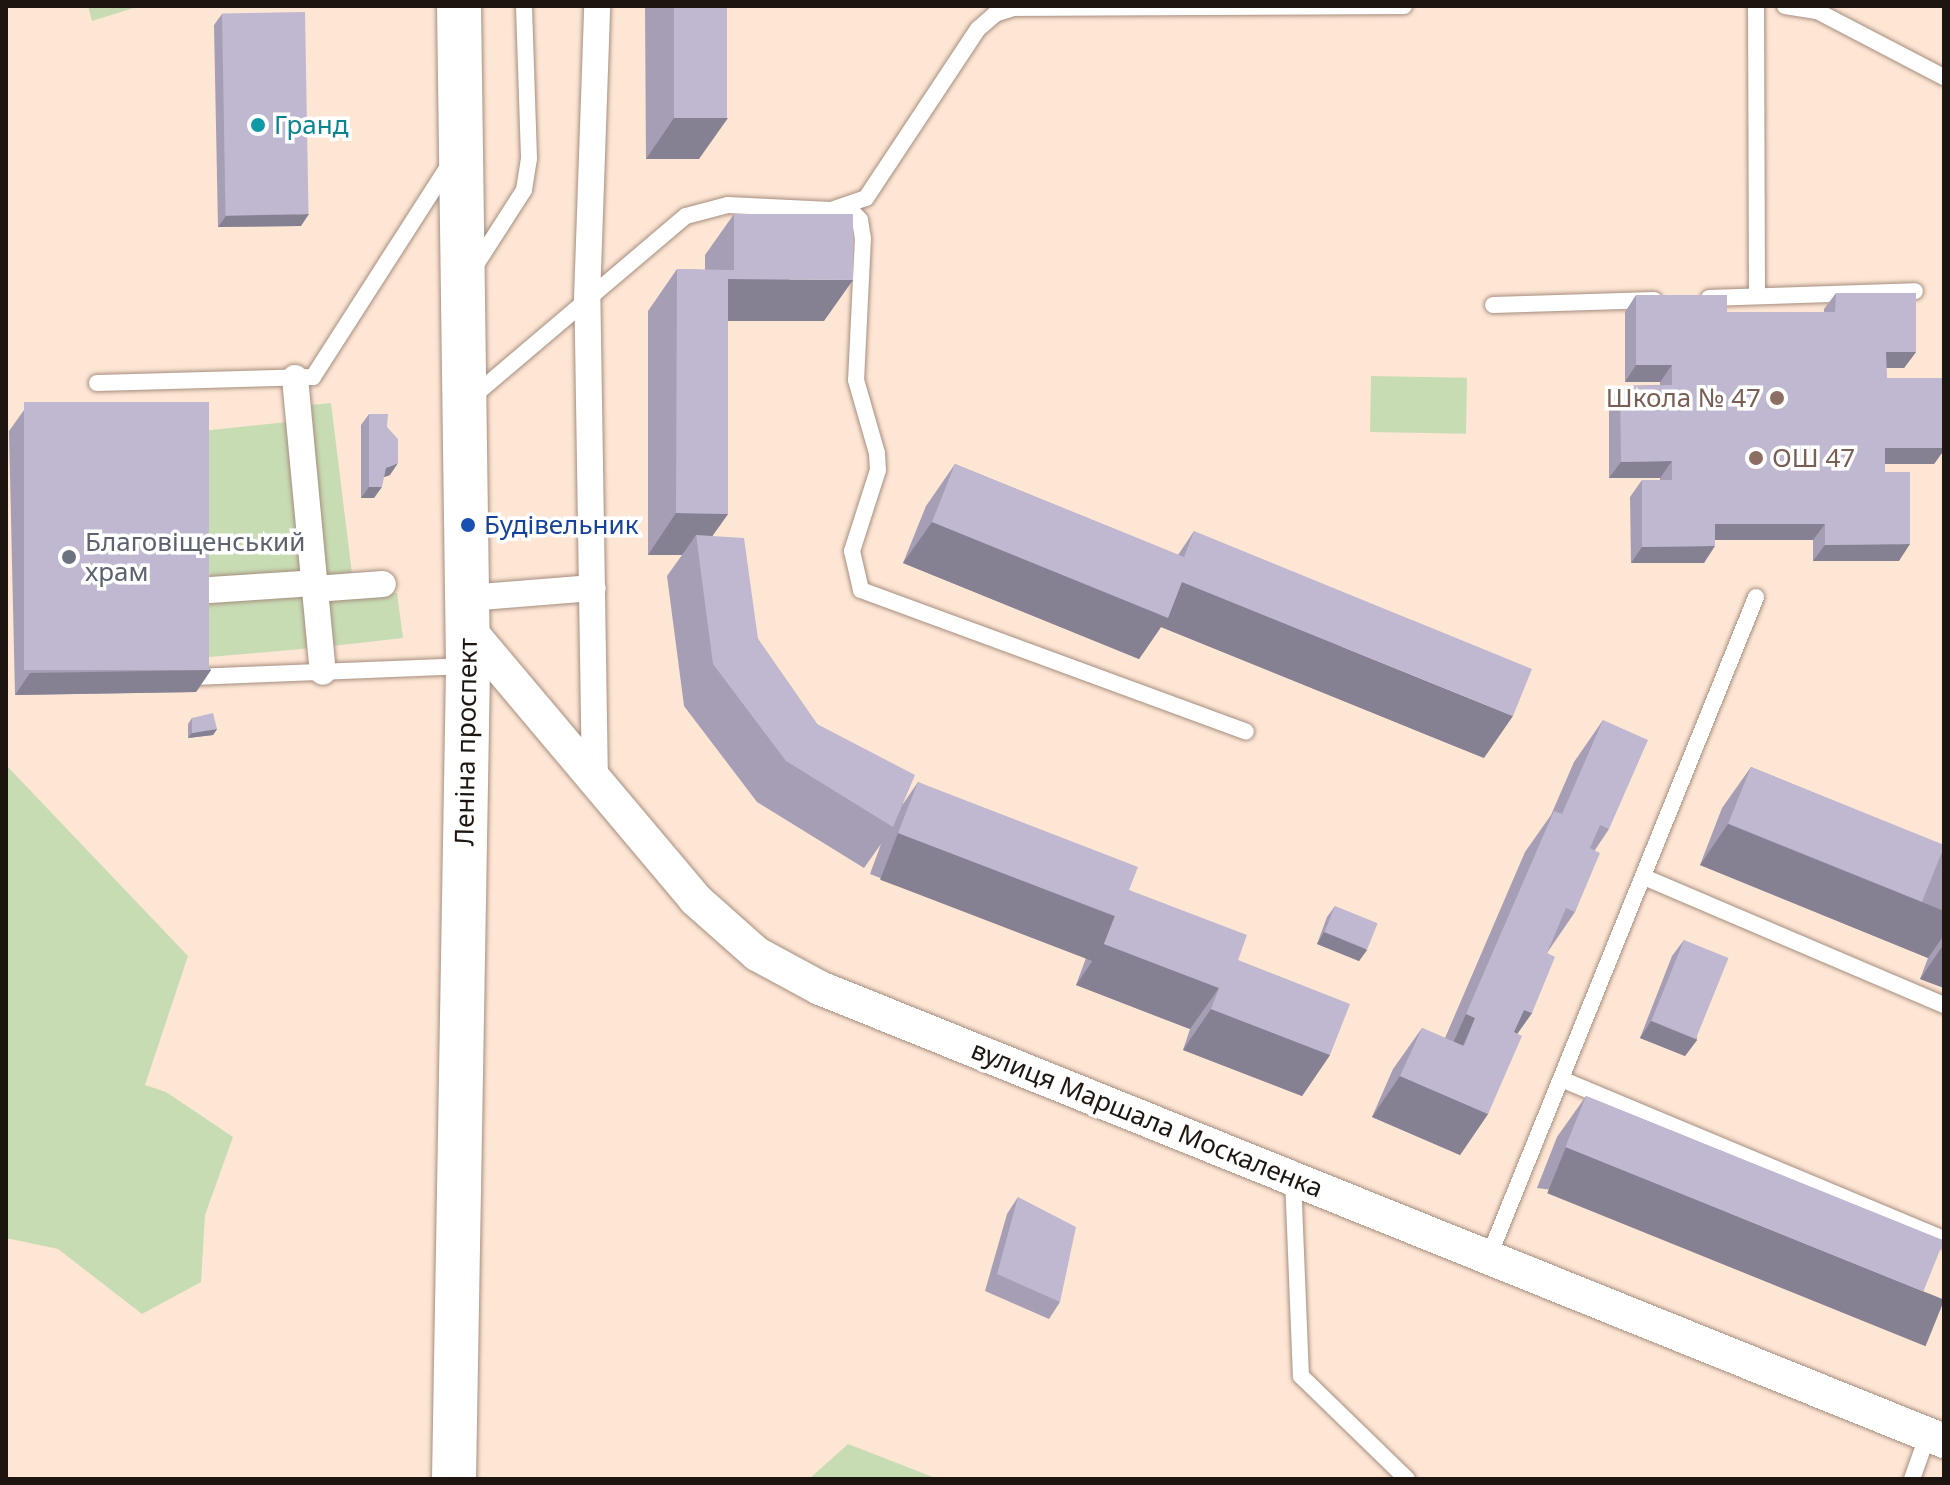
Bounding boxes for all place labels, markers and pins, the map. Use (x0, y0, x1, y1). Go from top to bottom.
place label: Гранд (274, 109, 348, 141)
marker: Гранд (249, 116, 267, 134)
place label: Школа № 47 (1606, 382, 1761, 414)
marker: Школа № 47 (1768, 389, 1786, 407)
place label: ОШ 47 (1772, 442, 1855, 474)
marker: ОШ 47 (1747, 449, 1765, 467)
place label: Будівельник (484, 509, 638, 541)
marker: Будівельник (459, 516, 477, 534)
place label: Благовіщенський храм (85, 526, 305, 588)
marker: Благовіщенський храм (60, 548, 78, 566)

